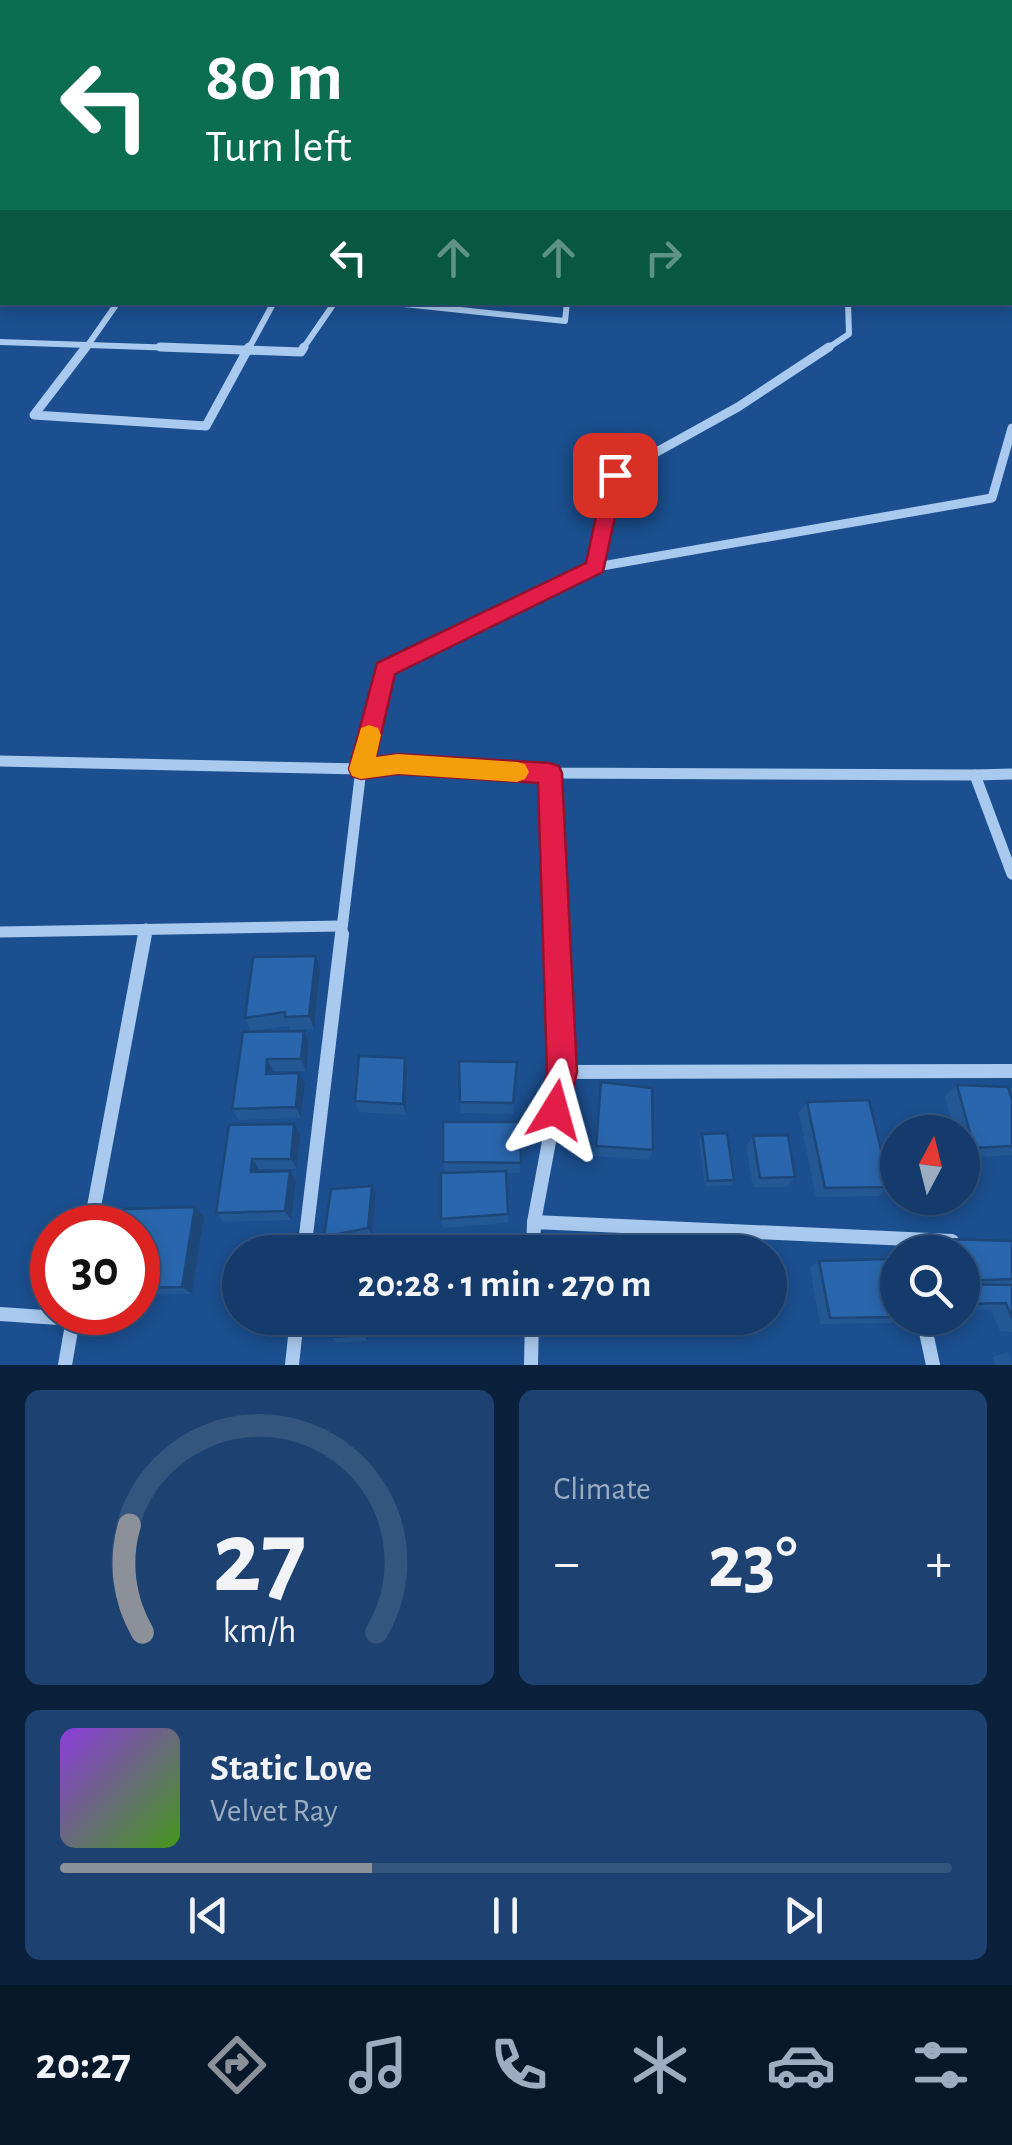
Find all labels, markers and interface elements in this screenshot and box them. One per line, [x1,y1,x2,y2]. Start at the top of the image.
icon: left [40,40,170,170]
text: 80 m [205,43,343,113]
text: Turn left [205,125,352,170]
icon: left [321,230,376,285]
icon: ahead [426,230,481,285]
icon: ahead [531,230,586,285]
icon: right [636,230,691,285]
pin [573,433,658,518]
icon: arrive [588,448,643,503]
position arrow [503,1058,607,1162]
north arrow [880,1115,980,1215]
map controls [880,1115,980,1335]
speed limit sign: 30 [30,1205,160,1335]
button: search [880,1235,980,1335]
text: 20:28 · 1 min · 270 m [357,1266,652,1304]
text: Climate [554,1473,651,1505]
text: 27 [212,1507,306,1611]
text: 23° [708,1526,798,1601]
text: − [554,1536,580,1591]
text: + [926,1536,952,1591]
text: km/h [222,1613,296,1649]
text: Static Love [210,1750,372,1788]
text: Velvet Ray [210,1795,338,1827]
icon: previous [181,1888,236,1943]
icon: pause [478,1888,533,1943]
icon: next [776,1888,831,1943]
icon: directions [202,2030,272,2100]
icon: music [343,2030,413,2100]
icon: phone [484,2030,554,2100]
icon: climate [625,2030,695,2100]
icon: car [766,2030,836,2100]
icon: filters [906,2030,976,2100]
text: 20:27 [35,2042,131,2087]

